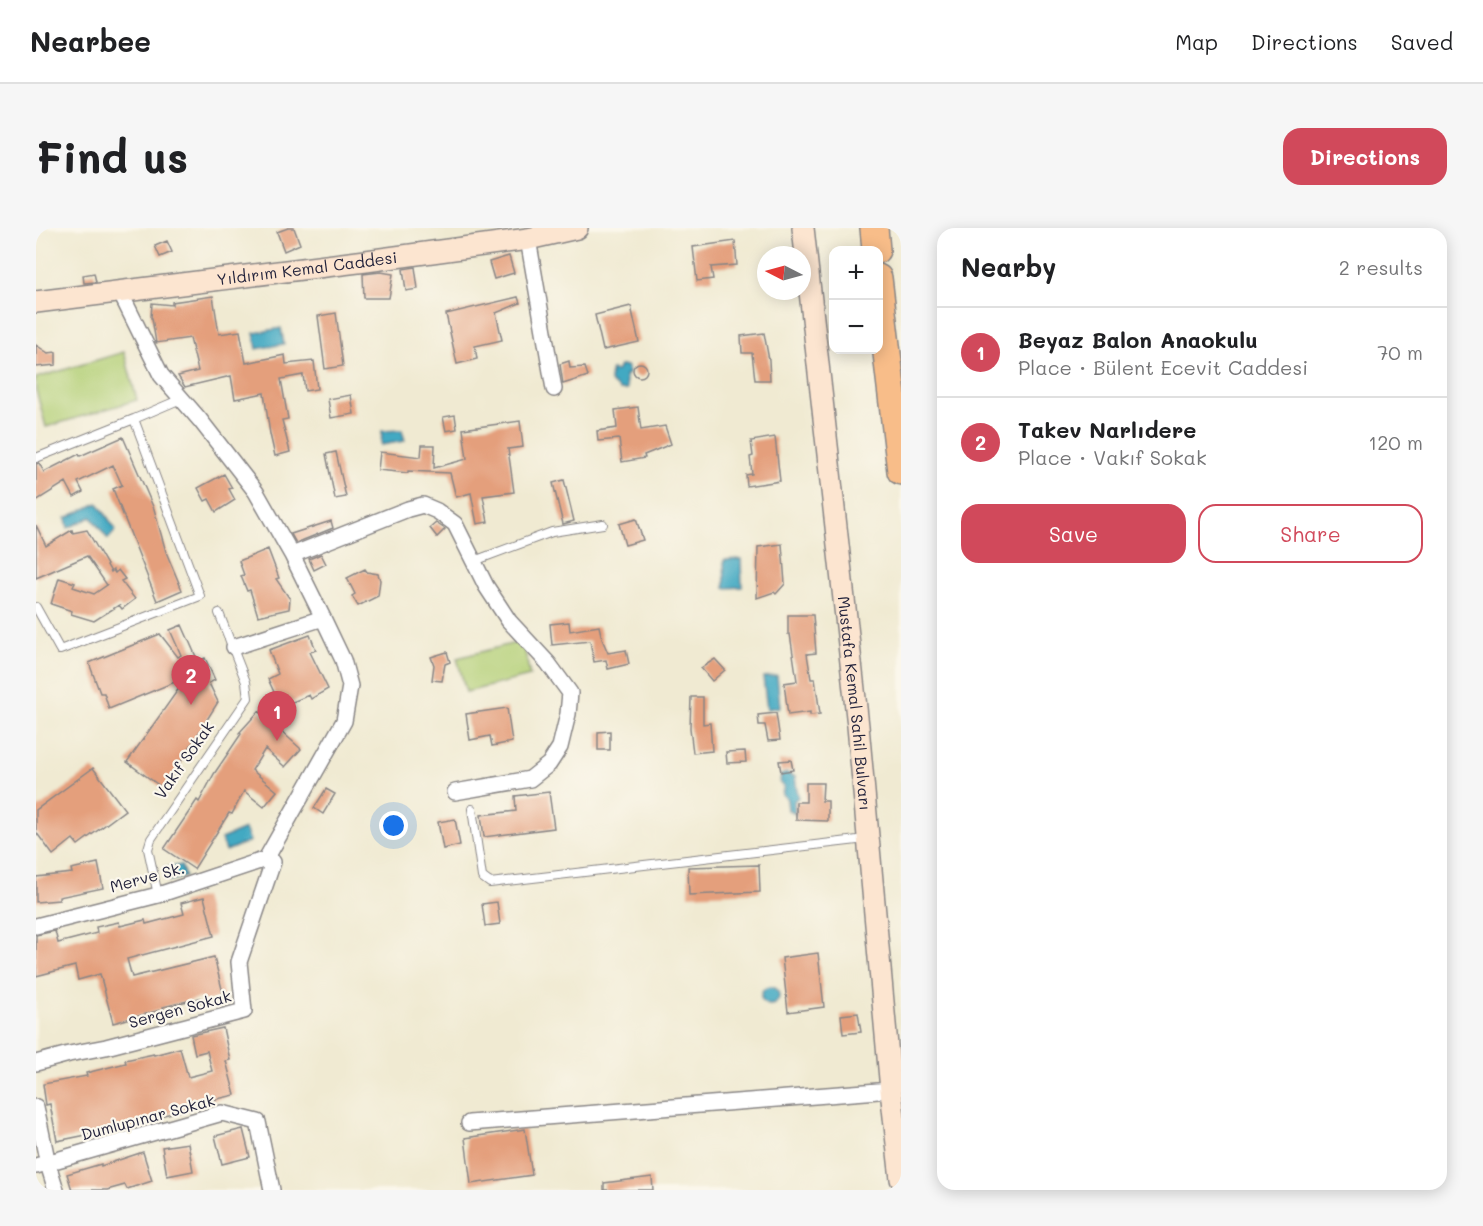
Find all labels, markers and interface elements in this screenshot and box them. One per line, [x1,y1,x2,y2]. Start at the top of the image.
text: Nearbee [30,23,151,59]
text: Map [1175,28,1218,55]
text: Directions [1251,28,1358,55]
text: Saved [1391,28,1453,55]
button: Directions [1283,128,1447,185]
text: Find us [36,129,188,184]
street label: Yıldırım Kemal Caddesi [215,246,398,289]
north arrow [757,246,811,300]
map controls [829,246,883,354]
button: + [829,246,883,300]
text: Nearby [961,250,1056,284]
text: 2 results [1339,254,1423,280]
button: − [829,300,883,354]
text: Beyaz Balon Anaokulu [1018,325,1258,354]
text: 1 [976,339,985,365]
text: 70 m [1377,339,1423,365]
text: Place · Bülent Ecevit Caddesi [1018,354,1308,380]
text: Takev Narlıdere [1018,415,1196,444]
text: 2 [975,429,986,455]
text: 120 m [1368,429,1423,455]
text: Place · Vakıf Sokak [1018,444,1207,470]
button: Save [961,504,1186,563]
button: Share [1198,504,1423,563]
street label: Mustafa Kemal Sahil Bulvarı [834,595,877,811]
pin: 2 [172,656,210,705]
pin: 1 [258,692,296,741]
street label: Vakıf Sokak [149,717,218,803]
your location [379,811,408,840]
street label: Merve Sk. [107,856,186,897]
street label: Sergen Sokak [126,985,234,1032]
street label: Dumlupınar Sokak [79,1089,217,1144]

